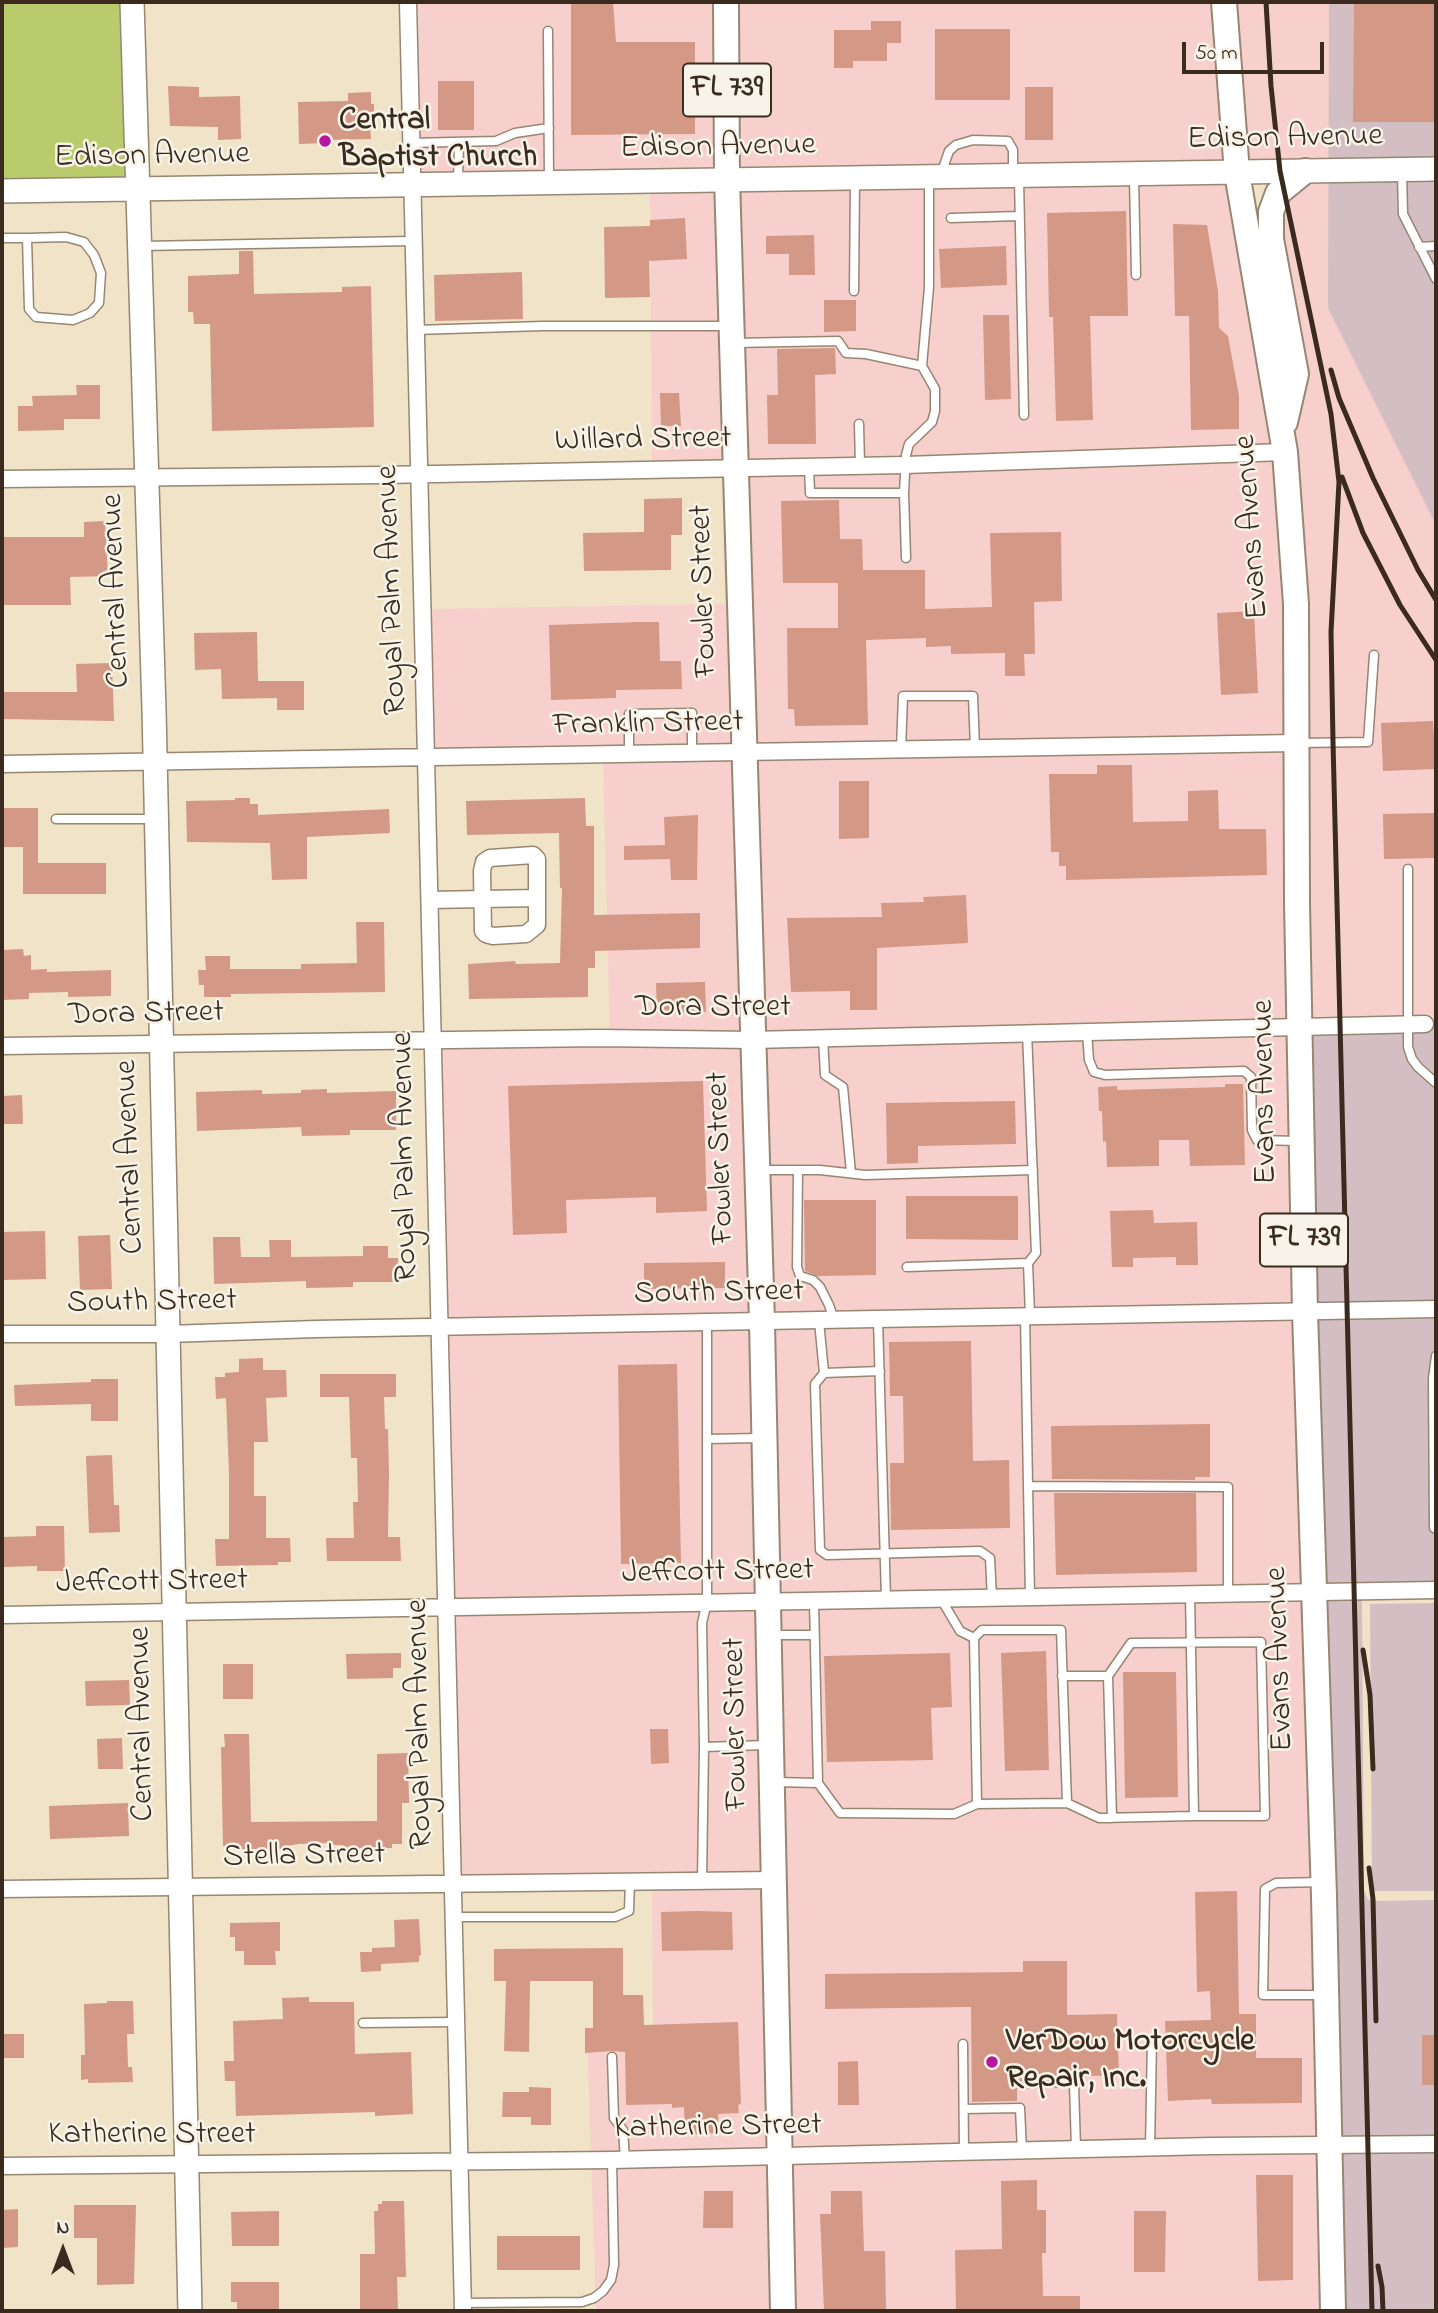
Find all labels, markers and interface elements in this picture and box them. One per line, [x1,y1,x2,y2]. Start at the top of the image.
scale bar [1186,28,1328,72]
text: 50 m [1195,39,1238,69]
road number: FL 739 [683,64,771,116]
place label: Central Baptist Church [339,104,537,179]
street label: Edison Avenue [1187,119,1383,161]
street label: Edison Avenue [620,128,816,170]
marker: Central Baptist Church [317,133,333,149]
street label: Edison Avenue [54,137,250,179]
street label: Willard Street [554,421,732,463]
street label: Evans Avenue [1228,434,1280,620]
street label: Royal Palm Avenue [370,464,418,716]
street label: Central Avenue [95,493,141,689]
street label: Fowler Street [684,504,728,678]
street label: Franklin Street [552,705,744,747]
street label: Dora Street [635,991,791,1029]
street label: Dora Street [68,995,224,1037]
street label: Evans Avenue [1246,999,1288,1185]
street label: Royal Palm Avenue [386,1031,428,1283]
street label: Central Avenue [109,1059,155,1255]
street label: Fowler Street [701,1071,745,1245]
road number: FL 739 [1260,1214,1348,1266]
street label: South Street [634,1274,804,1316]
street label: South Street [67,1283,237,1325]
street label: Jeffcott Street [622,1553,814,1595]
street label: Jeffcott Street [56,1563,248,1605]
street label: Evans Avenue [1260,1566,1304,1752]
street label: Royal Palm Avenue [401,1598,443,1850]
street label: Central Avenue [123,1626,165,1822]
street label: Fowler Street [717,1637,759,1811]
street label: Stella Street [223,1837,385,1879]
place label: VerDow Motorcycle Repair, Inc. [1006,2025,1255,2100]
marker: VerDow Motorcycle Repair, Inc. [984,2054,1000,2070]
street label: Katherine Street [614,2108,822,2150]
street label: Katherine Street [48,2118,256,2156]
north arrow [28,2215,98,2285]
text: N [57,2215,69,2242]

